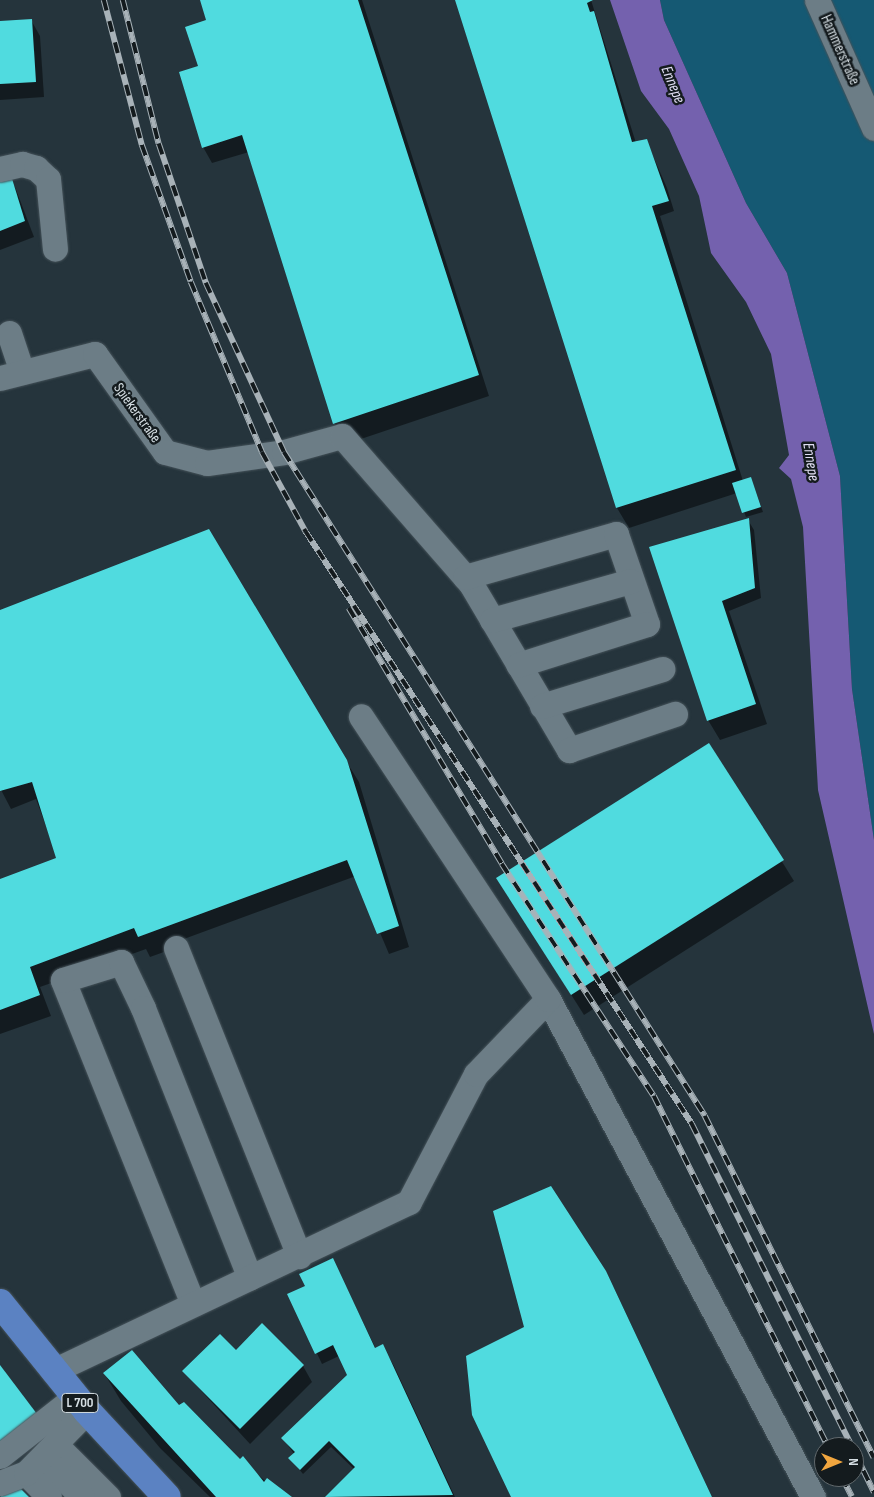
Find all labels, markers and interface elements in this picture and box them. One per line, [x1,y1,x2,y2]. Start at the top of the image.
street label: Hammerstraße [817,12,863,88]
water label: Ennepe [656,63,688,107]
street label: Spiekerstraße [109,380,165,446]
water label: Ennepe [797,441,823,483]
road number: L 700 [61,1392,99,1415]
north arrow [814,1437,864,1487]
text: N [845,1458,862,1466]

